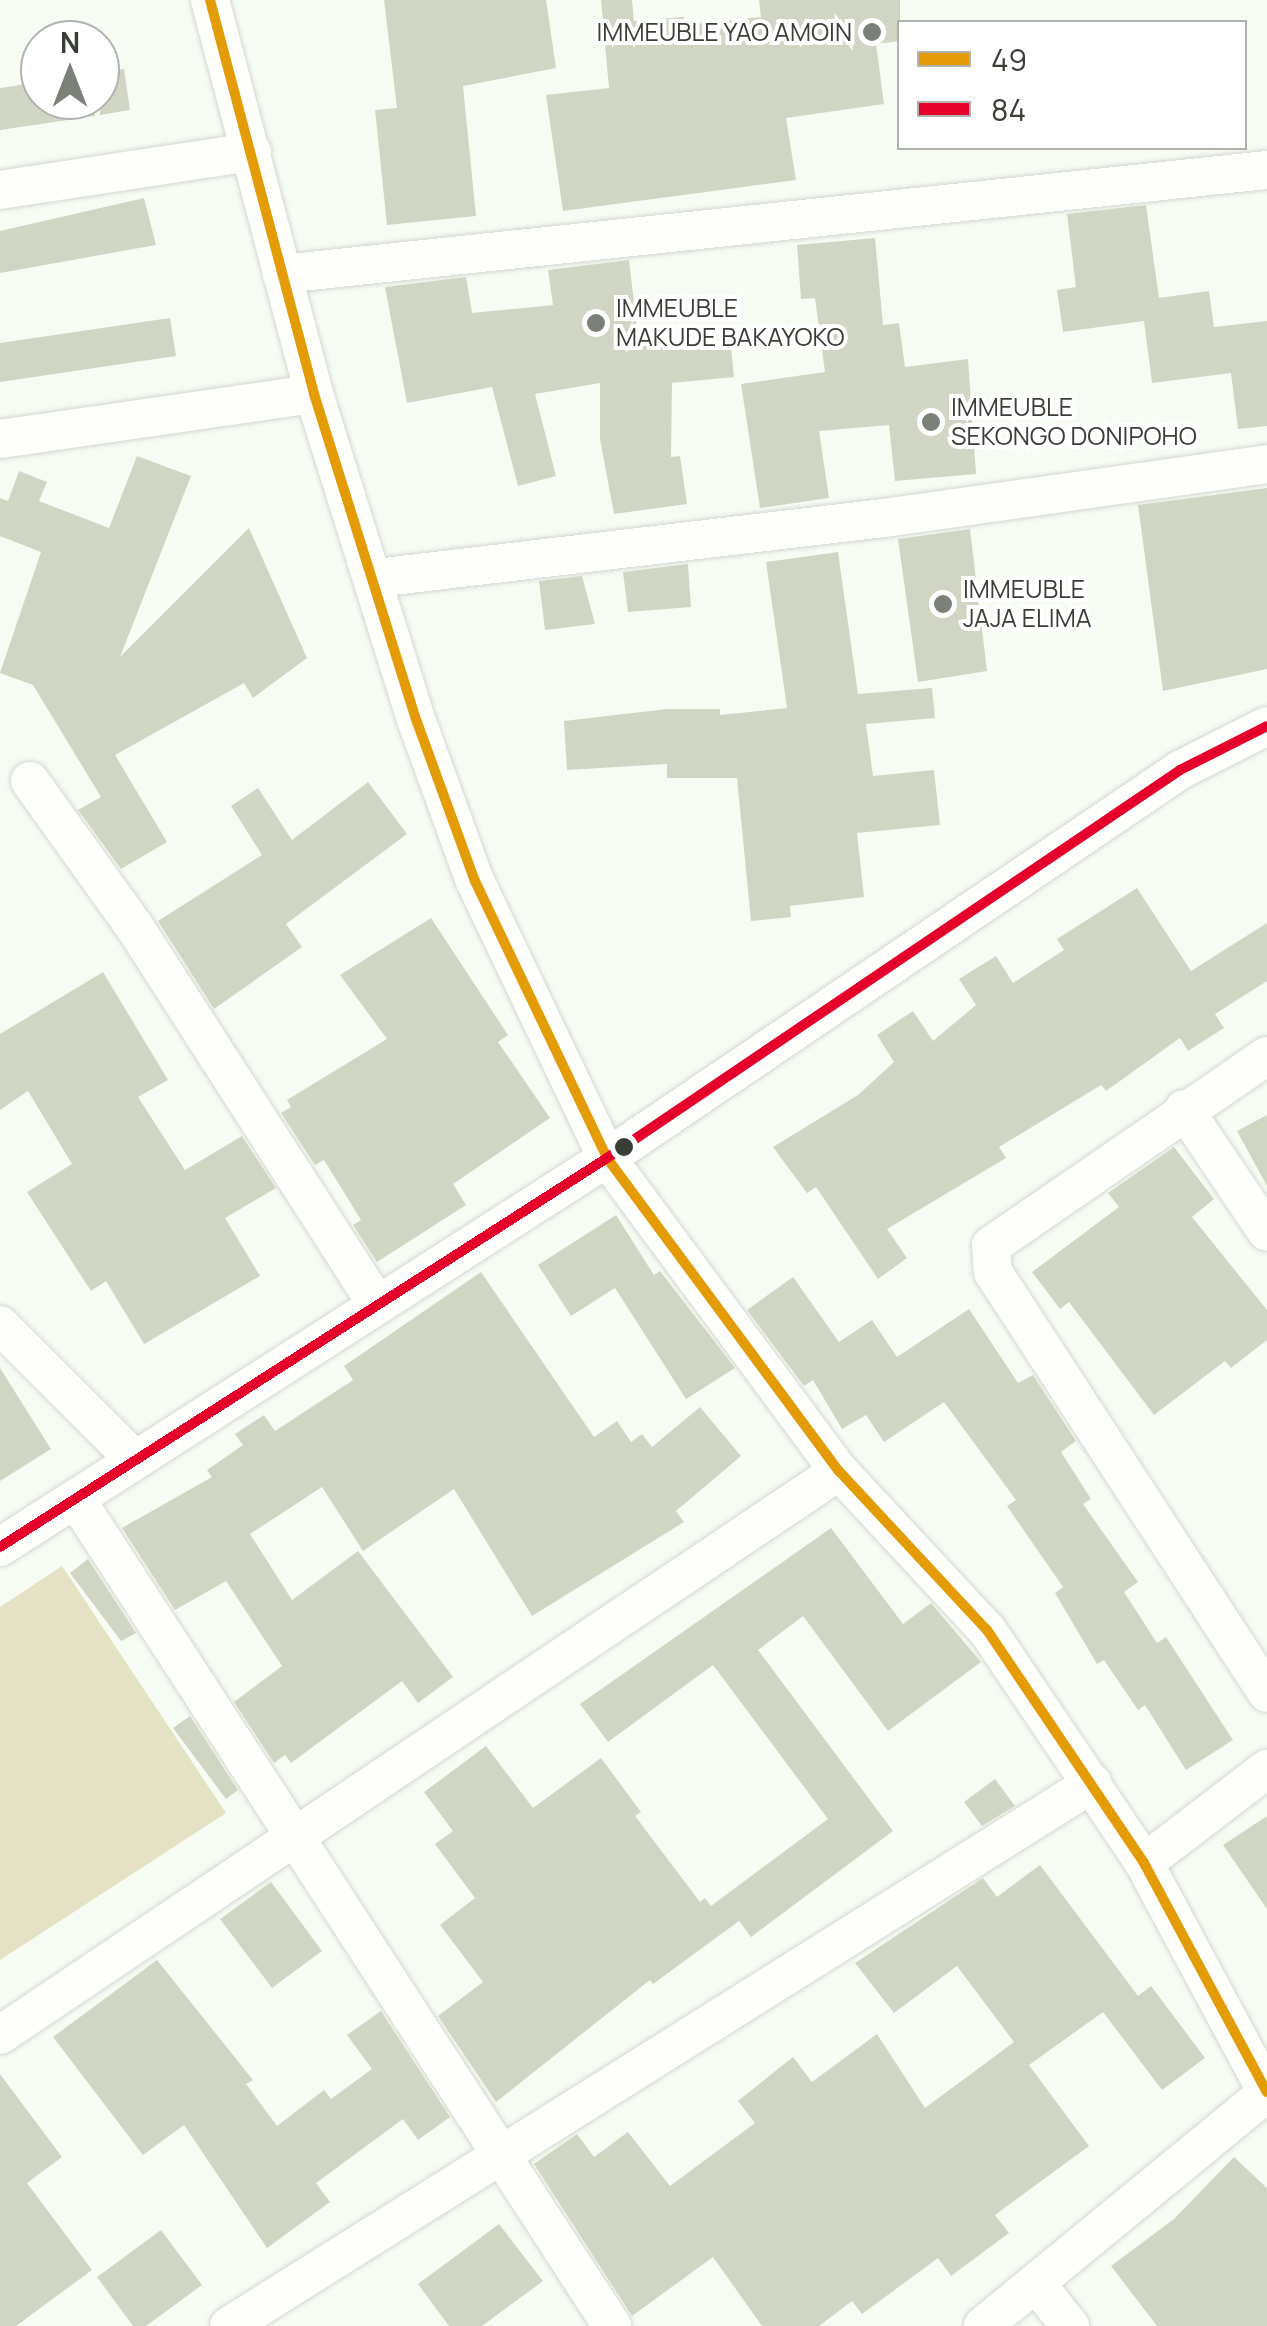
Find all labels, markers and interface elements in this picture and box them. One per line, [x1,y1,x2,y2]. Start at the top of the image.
place label: IMMEUBLE YAO AMOIN [597,17,852,47]
north arrow [20,20,120,120]
legend [897,20,1247,150]
marker: IMMEUBLE YAO AMOIN [861,21,883,43]
text: N [60,23,80,61]
text: 49 [991,39,1027,80]
text: 84 [991,89,1026,130]
place label: IMMEUBLE MAKUDE BAKAYOKO [616,294,845,353]
marker: IMMEUBLE MAKUDE BAKAYOKO [585,312,607,334]
place label: IMMEUBLE SEKONGO DONIPOHO [951,393,1197,452]
marker: IMMEUBLE SEKONGO DONIPOHO [920,411,942,433]
place label: IMMEUBLE JAJA ELIMA [963,575,1092,634]
marker: IMMEUBLE JAJA ELIMA [932,593,954,615]
unlabelled marker [614,1137,634,1157]

